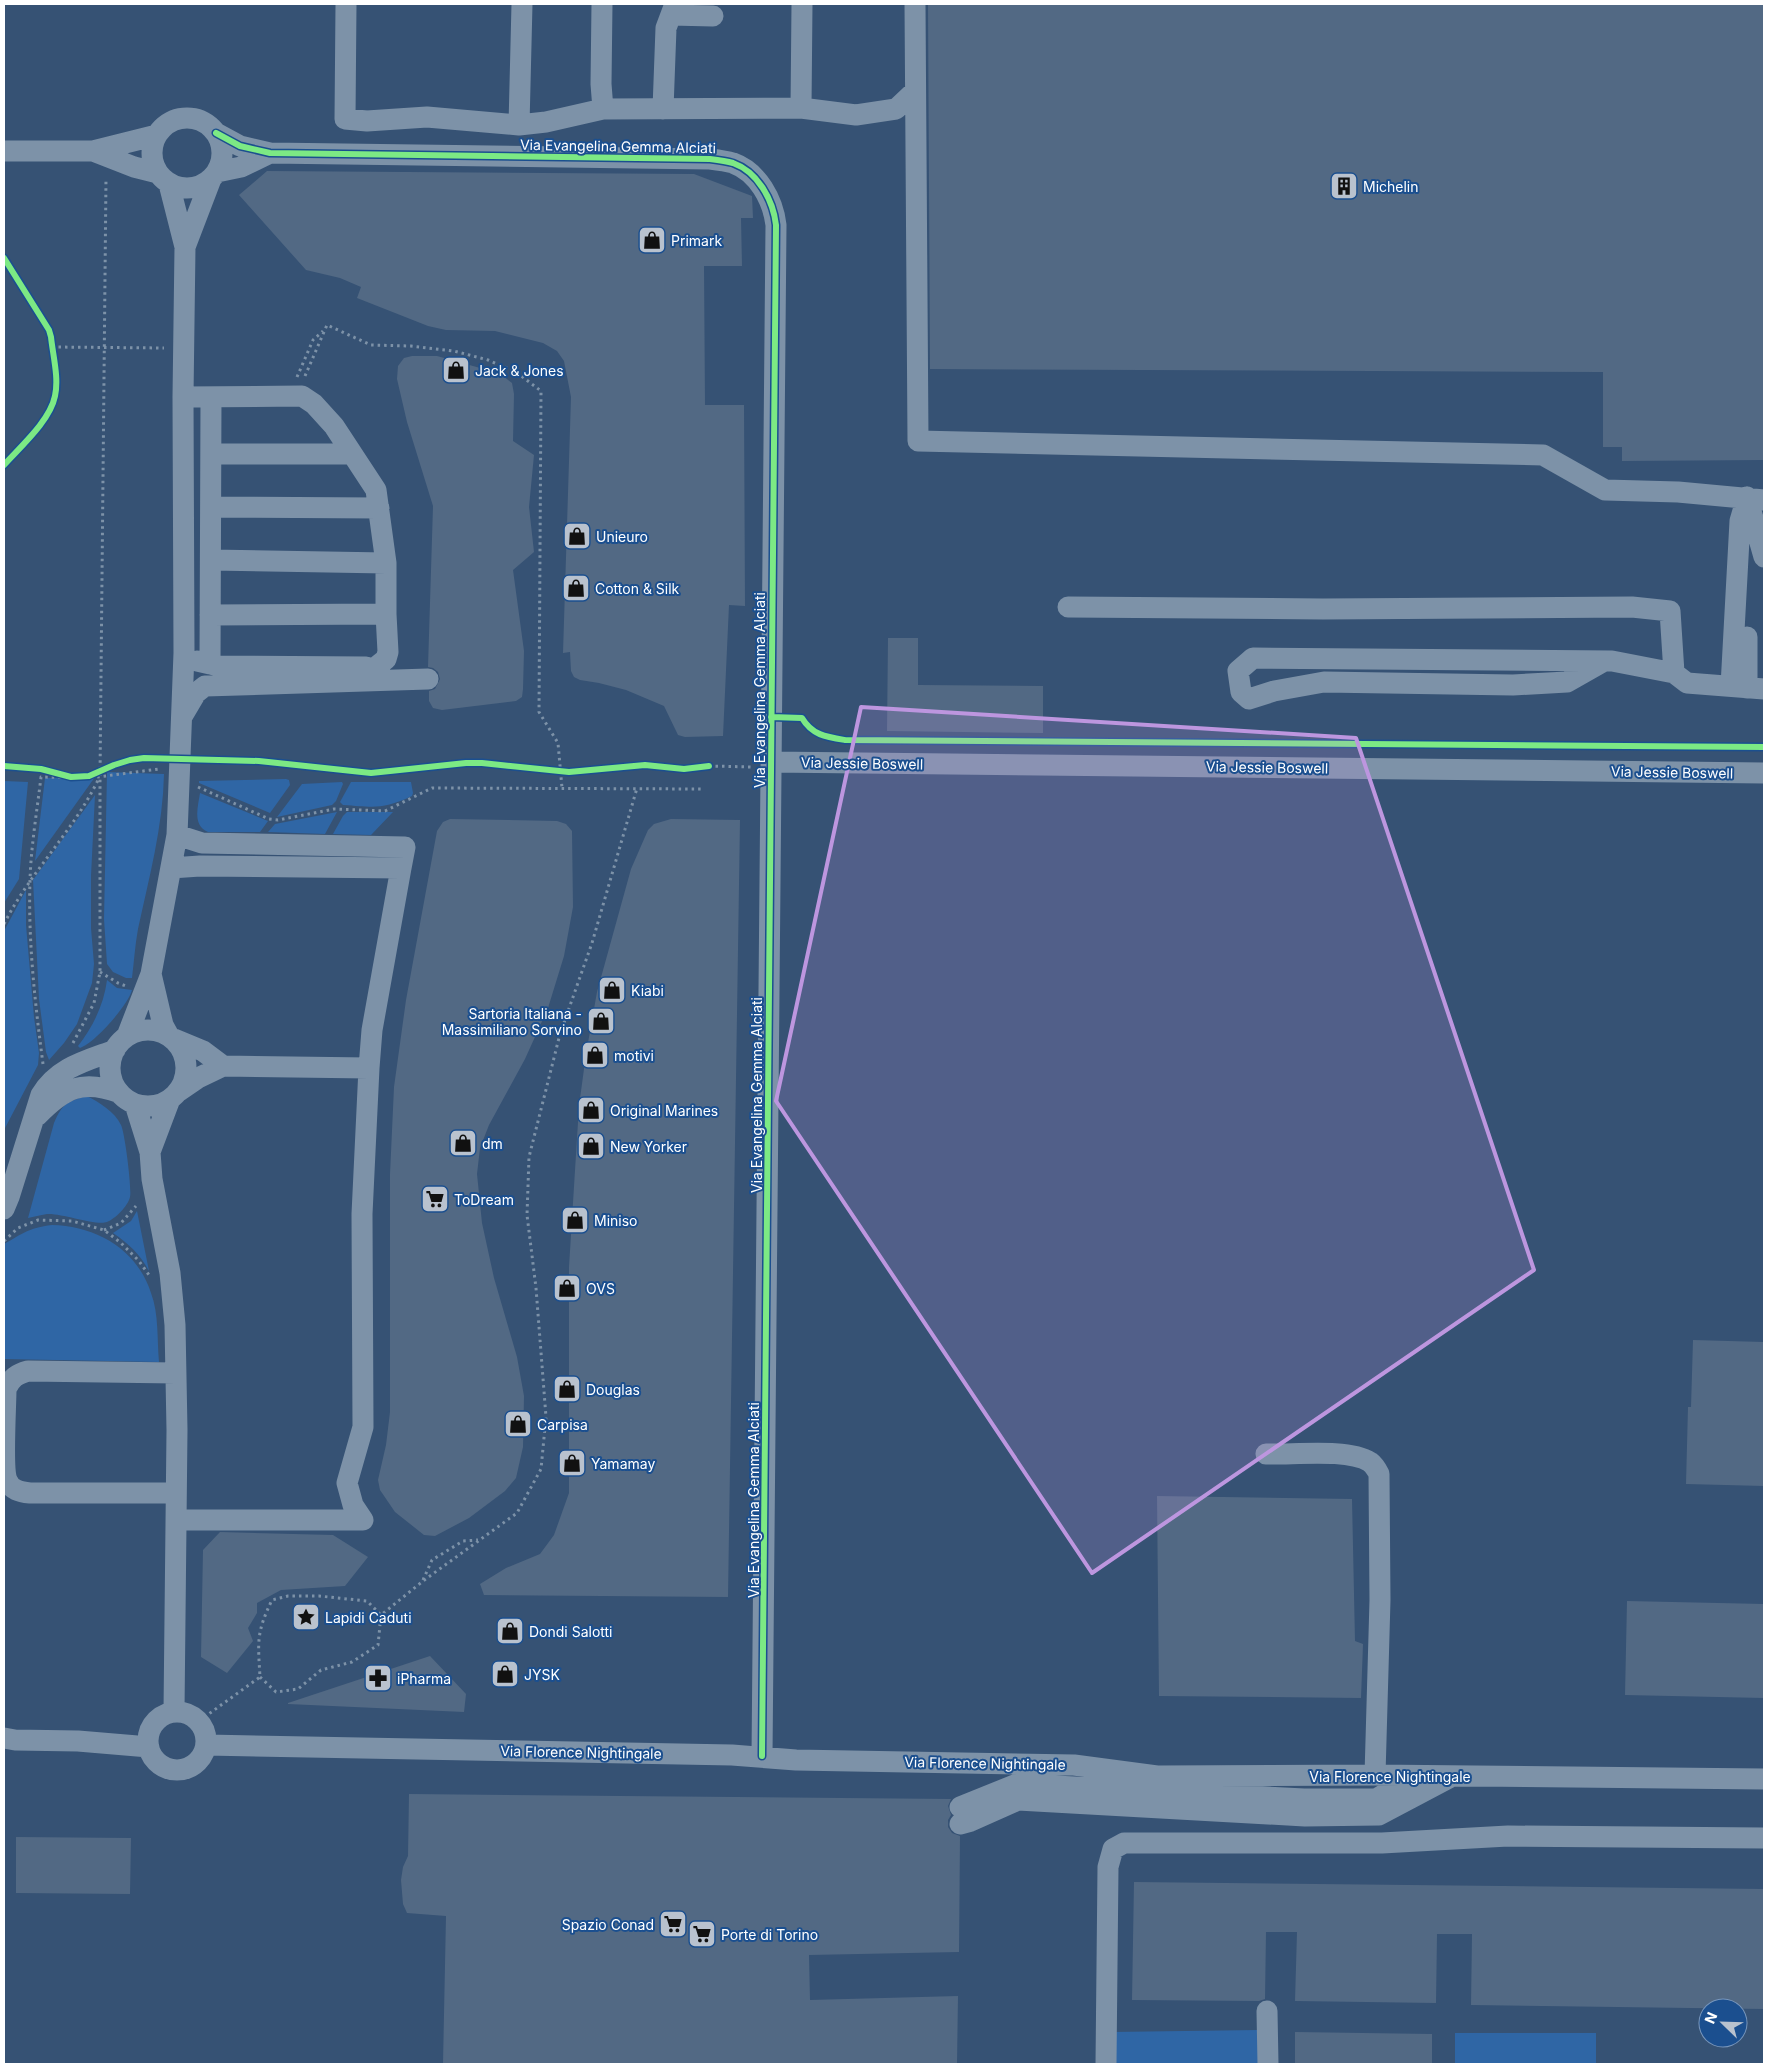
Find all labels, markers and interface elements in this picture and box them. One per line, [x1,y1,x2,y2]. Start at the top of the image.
street label: Via Evangelina Gemma Alciati [520,136,716,156]
building icon: Michelin [1329,171,1359,201]
place label: Michelin [1363,178,1419,195]
shop icon: Primark [637,225,667,255]
place label: Primark [671,232,722,249]
shop icon: Jack & Jones [441,355,471,385]
place label: Jack & Jones [475,362,564,379]
shop icon: Unieuro [562,521,592,551]
place label: Unieuro [596,528,648,545]
shop icon: Cotton & Silk [561,573,591,603]
place label: Cotton & Silk [595,580,680,597]
street label: Via Evangelina Gemma Alciati [751,592,768,788]
street label: Via Jessie Boswell [801,753,923,773]
street label: Via Jessie Boswell [1206,757,1328,777]
street label: Via Jessie Boswell [1611,762,1733,782]
shop icon: Kiabi [597,975,627,1005]
place label: Kiabi [631,982,664,999]
street label: Via Evangelina Gemma Alciati [748,997,765,1193]
place label: Sartoria Italiana - Massimiliano Sorvino [442,1005,582,1038]
shop icon: Sartoria Italiana - Massimiliano Sorvino [586,1006,616,1036]
shop icon: motivi [580,1040,610,1070]
place label: motivi [614,1047,654,1064]
shop icon: Original Marines [576,1095,606,1125]
place label: Original Marines [610,1102,718,1119]
shop icon: dm [448,1128,478,1158]
shop icon: New Yorker [576,1131,606,1161]
place label: dm [482,1135,503,1152]
place label: New Yorker [610,1138,687,1155]
supermarket icon: ToDream [420,1184,450,1214]
place label: ToDream [454,1191,514,1208]
shop icon: Miniso [560,1205,590,1235]
place label: Miniso [594,1212,637,1229]
shop icon: OVS [552,1273,582,1303]
place label: OVS [586,1280,615,1297]
shop icon: Douglas [552,1374,582,1404]
place label: Douglas [586,1381,640,1398]
street label: Via Evangelina Gemma Alciati [745,1402,762,1598]
shop icon: Carpisa [503,1409,533,1439]
place label: Carpisa [537,1416,588,1433]
shop icon: Yamamay [557,1448,587,1478]
place label: Yamamay [591,1455,655,1472]
place icon: Lapidi Caduti [291,1602,321,1632]
place label: Lapidi Caduti [325,1609,412,1626]
shop icon: Dondi Salotti [495,1616,525,1646]
place label: Dondi Salotti [529,1623,613,1640]
shop icon: JYSK [490,1659,520,1689]
pharmacy icon: iPharma [363,1663,393,1693]
place label: JYSK [524,1666,560,1683]
place label: iPharma [397,1670,451,1687]
street label: Via Florence Nightingale [500,1742,662,1762]
street label: Via Florence Nightingale [904,1753,1066,1773]
street label: Via Florence Nightingale [1309,1768,1471,1785]
supermarket icon: Spazio Conad [658,1909,688,1939]
place label: Spazio Conad [562,1916,654,1933]
supermarket icon: Porte di Torino [687,1919,717,1949]
place label: Porte di Torino [721,1926,818,1943]
north arrow [1698,1998,1748,2048]
text: N [1701,2009,1720,2026]

